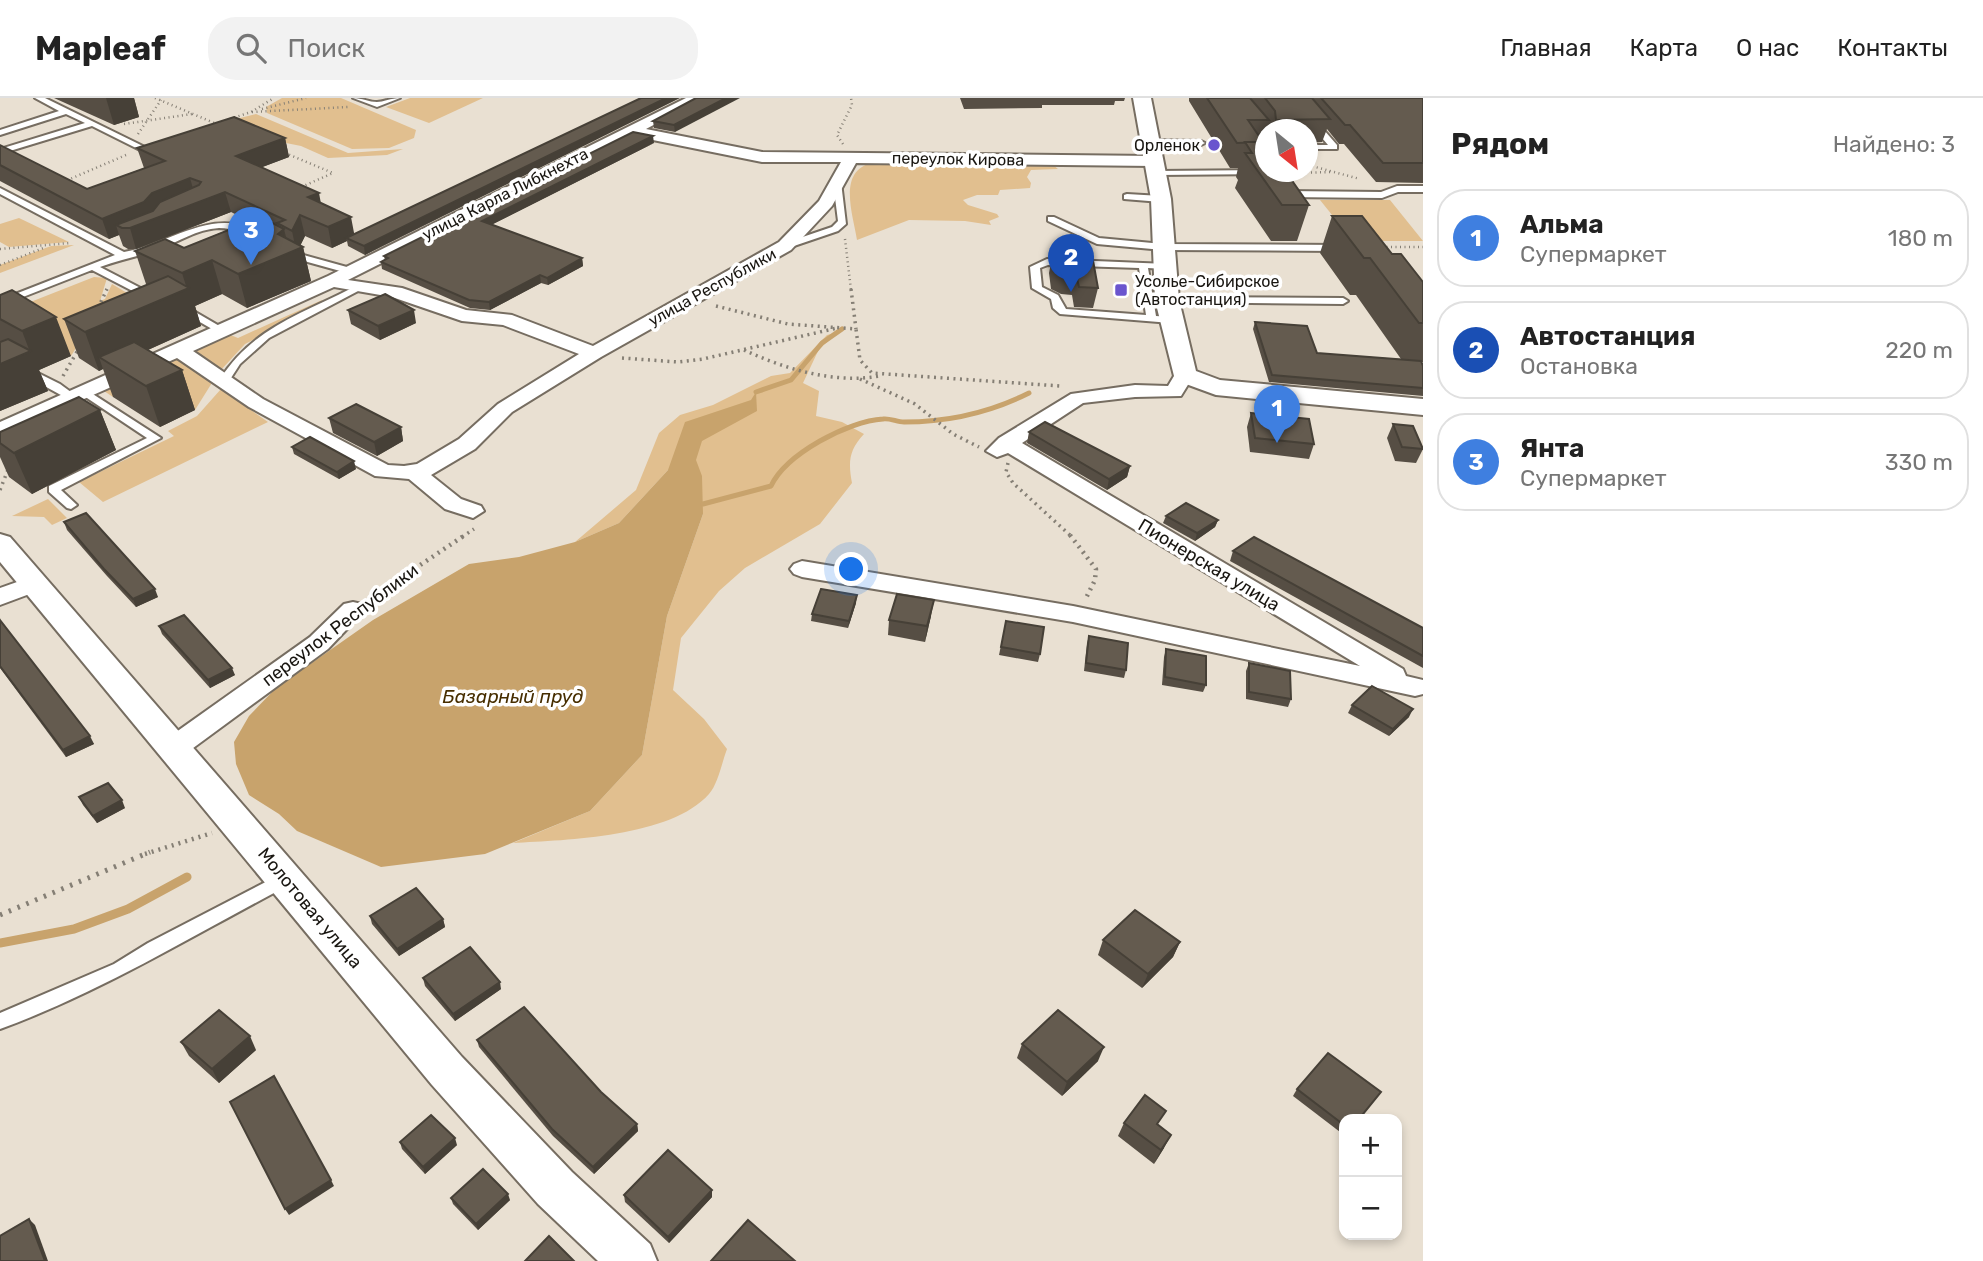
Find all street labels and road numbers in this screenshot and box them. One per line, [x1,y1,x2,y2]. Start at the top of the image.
street label: улица Карла Либкнехта [419,144,591,244]
street label: переулок Кирова [892,148,1024,170]
street label: улица Республики [645,244,779,330]
street label: Пионерская улица [1134,514,1284,616]
street label: переулок Республики [258,559,422,691]
street label: Молотовая улица [253,843,367,973]

